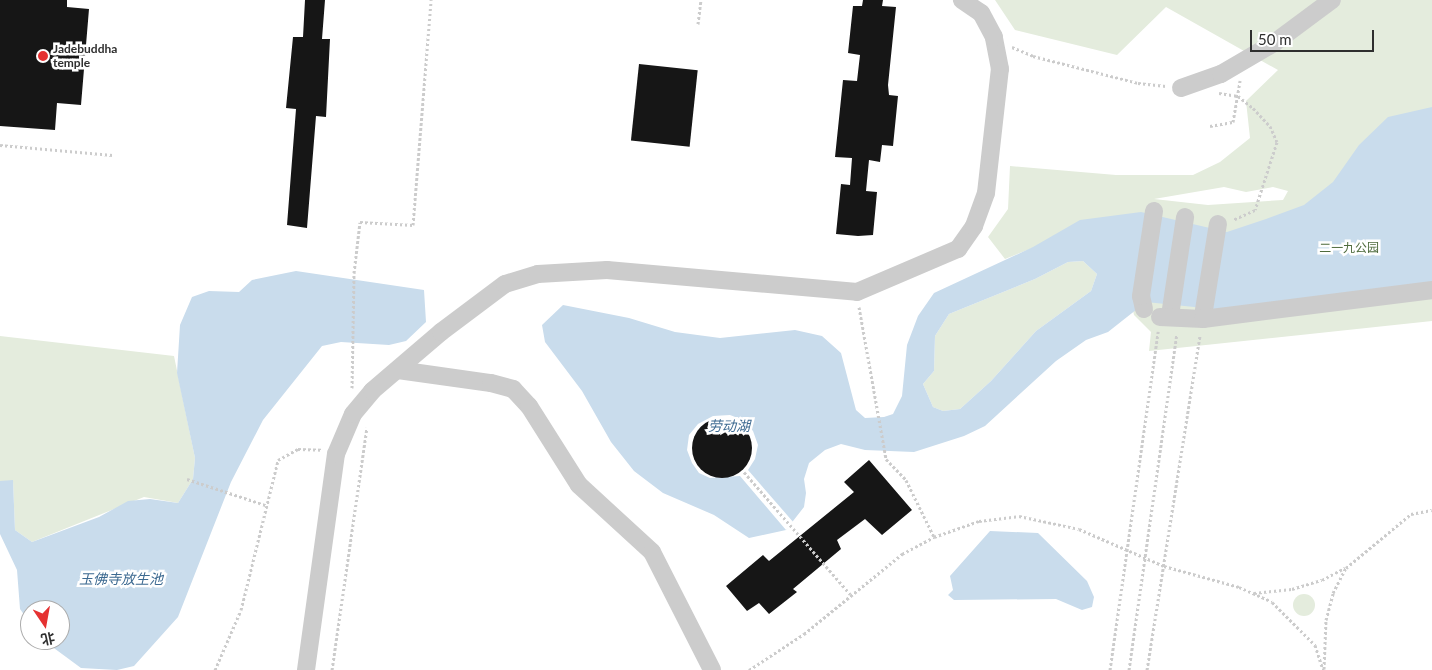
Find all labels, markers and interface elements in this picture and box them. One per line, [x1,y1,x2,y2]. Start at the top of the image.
scale bar [1252,20,1376,52]
text: 50 m [1258,30,1292,48]
place label: Jadebuddha temple [53,42,117,70]
marker: Jadebuddha temple [37,50,49,62]
park label: 二一九公园 [1319,241,1379,255]
water label: 劳动湖 [708,418,750,434]
water label: 玉佛寺放生池 [79,571,163,587]
north arrow [20,600,70,650]
text: 北 [39,629,57,649]

